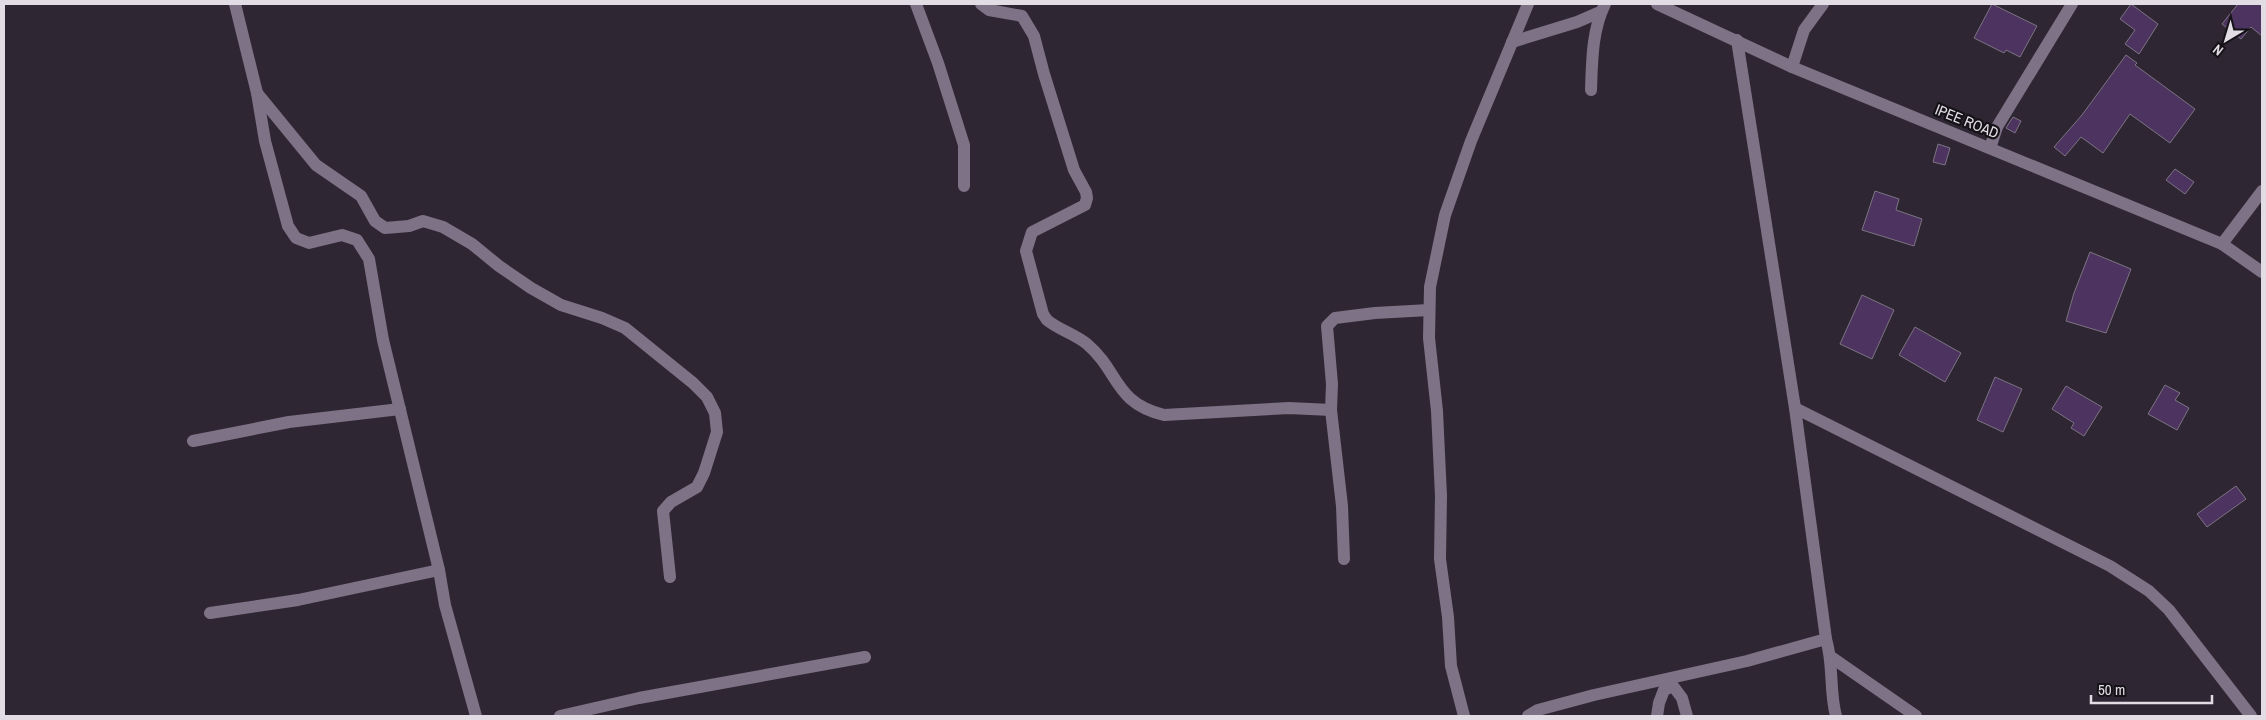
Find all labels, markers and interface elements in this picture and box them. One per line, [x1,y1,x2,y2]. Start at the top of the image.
north arrow [2201,15,2251,65]
text: N [2209,41,2227,60]
street label: IPEE ROAD [1932,99,2002,143]
scale bar [2091,672,2212,704]
text: 50 m [2098,679,2125,700]

